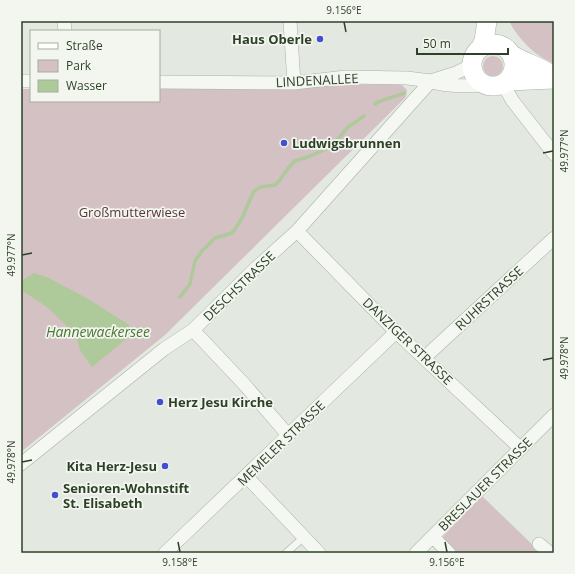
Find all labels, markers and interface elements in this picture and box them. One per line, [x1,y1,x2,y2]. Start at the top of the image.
text: 9.156°E [326,3,362,17]
legend [30,30,160,102]
place label: Haus Oberle [232,30,312,48]
scale bar [417,30,508,56]
marker: Haus Oberle [315,34,325,44]
text: 50 m [423,35,451,52]
text: Straße [66,37,103,54]
text: Park [66,57,92,74]
street label: LINDENALLEE [275,69,359,91]
text: Wasser [66,77,107,94]
text: 49.977°N [557,129,571,173]
place label: Ludwigsbrunnen [292,134,401,152]
marker: Ludwigsbrunnen [279,138,289,148]
park label: Großmutterwiese [79,203,185,221]
text: 49.977°N [4,233,18,277]
street label: DESCHSTRASSE [199,247,279,325]
street label: RUHRSTRASSE [451,262,527,334]
street label: DANZIGER STRASSE [359,293,457,389]
water label: Hannewackersee [46,322,150,341]
text: 49.978°N [557,336,571,380]
place label: Herz Jesu Kirche [168,393,273,411]
street label: MEMELER STRASSE [233,396,329,490]
marker: Herz Jesu Kirche [155,397,165,407]
street label: BRESLAUER STRASSE [434,433,536,535]
text: 49.978°N [4,440,18,484]
place label: Kita Herz-Jesu [66,457,157,475]
marker: Kita Herz-Jesu [160,461,170,471]
place label: Senioren-Wohnstift St. Elisabeth [63,479,190,512]
marker: Senioren-Wohnstift St. Elisabeth [50,490,60,500]
text: 9.158°E [162,555,198,569]
text: 9.156°E [429,555,465,569]

